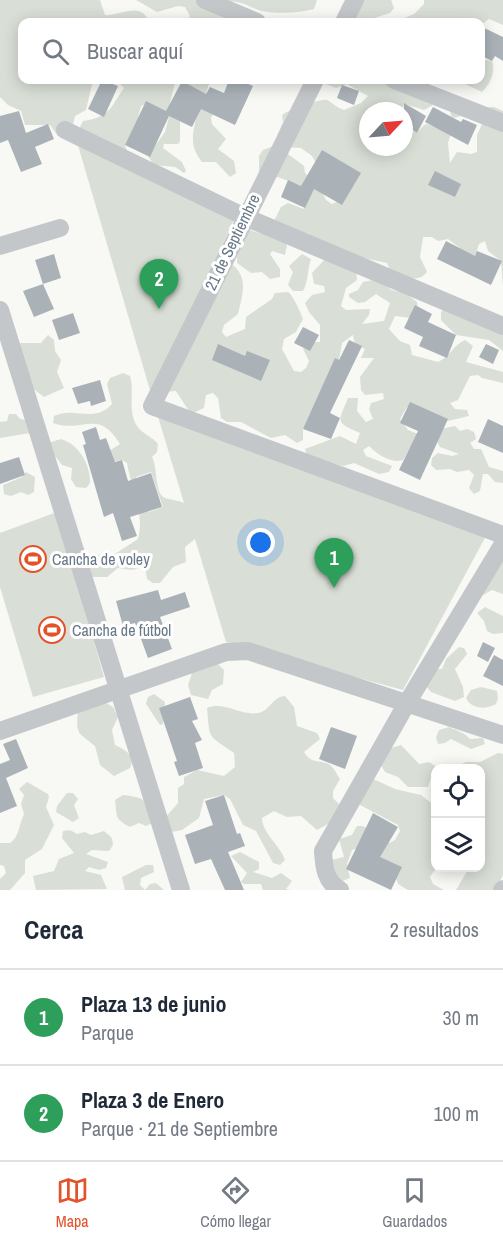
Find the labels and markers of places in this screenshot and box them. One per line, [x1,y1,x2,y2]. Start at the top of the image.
pin: 2 [140,260,178,309]
pin: 1 [314,538,354,588]
sports icon: Cancha de voley [18,544,48,574]
place label: Cancha de voley [52,548,150,570]
sports icon: Cancha de fútbol [37,615,67,645]
place label: Cancha de fútbol [72,619,171,641]

